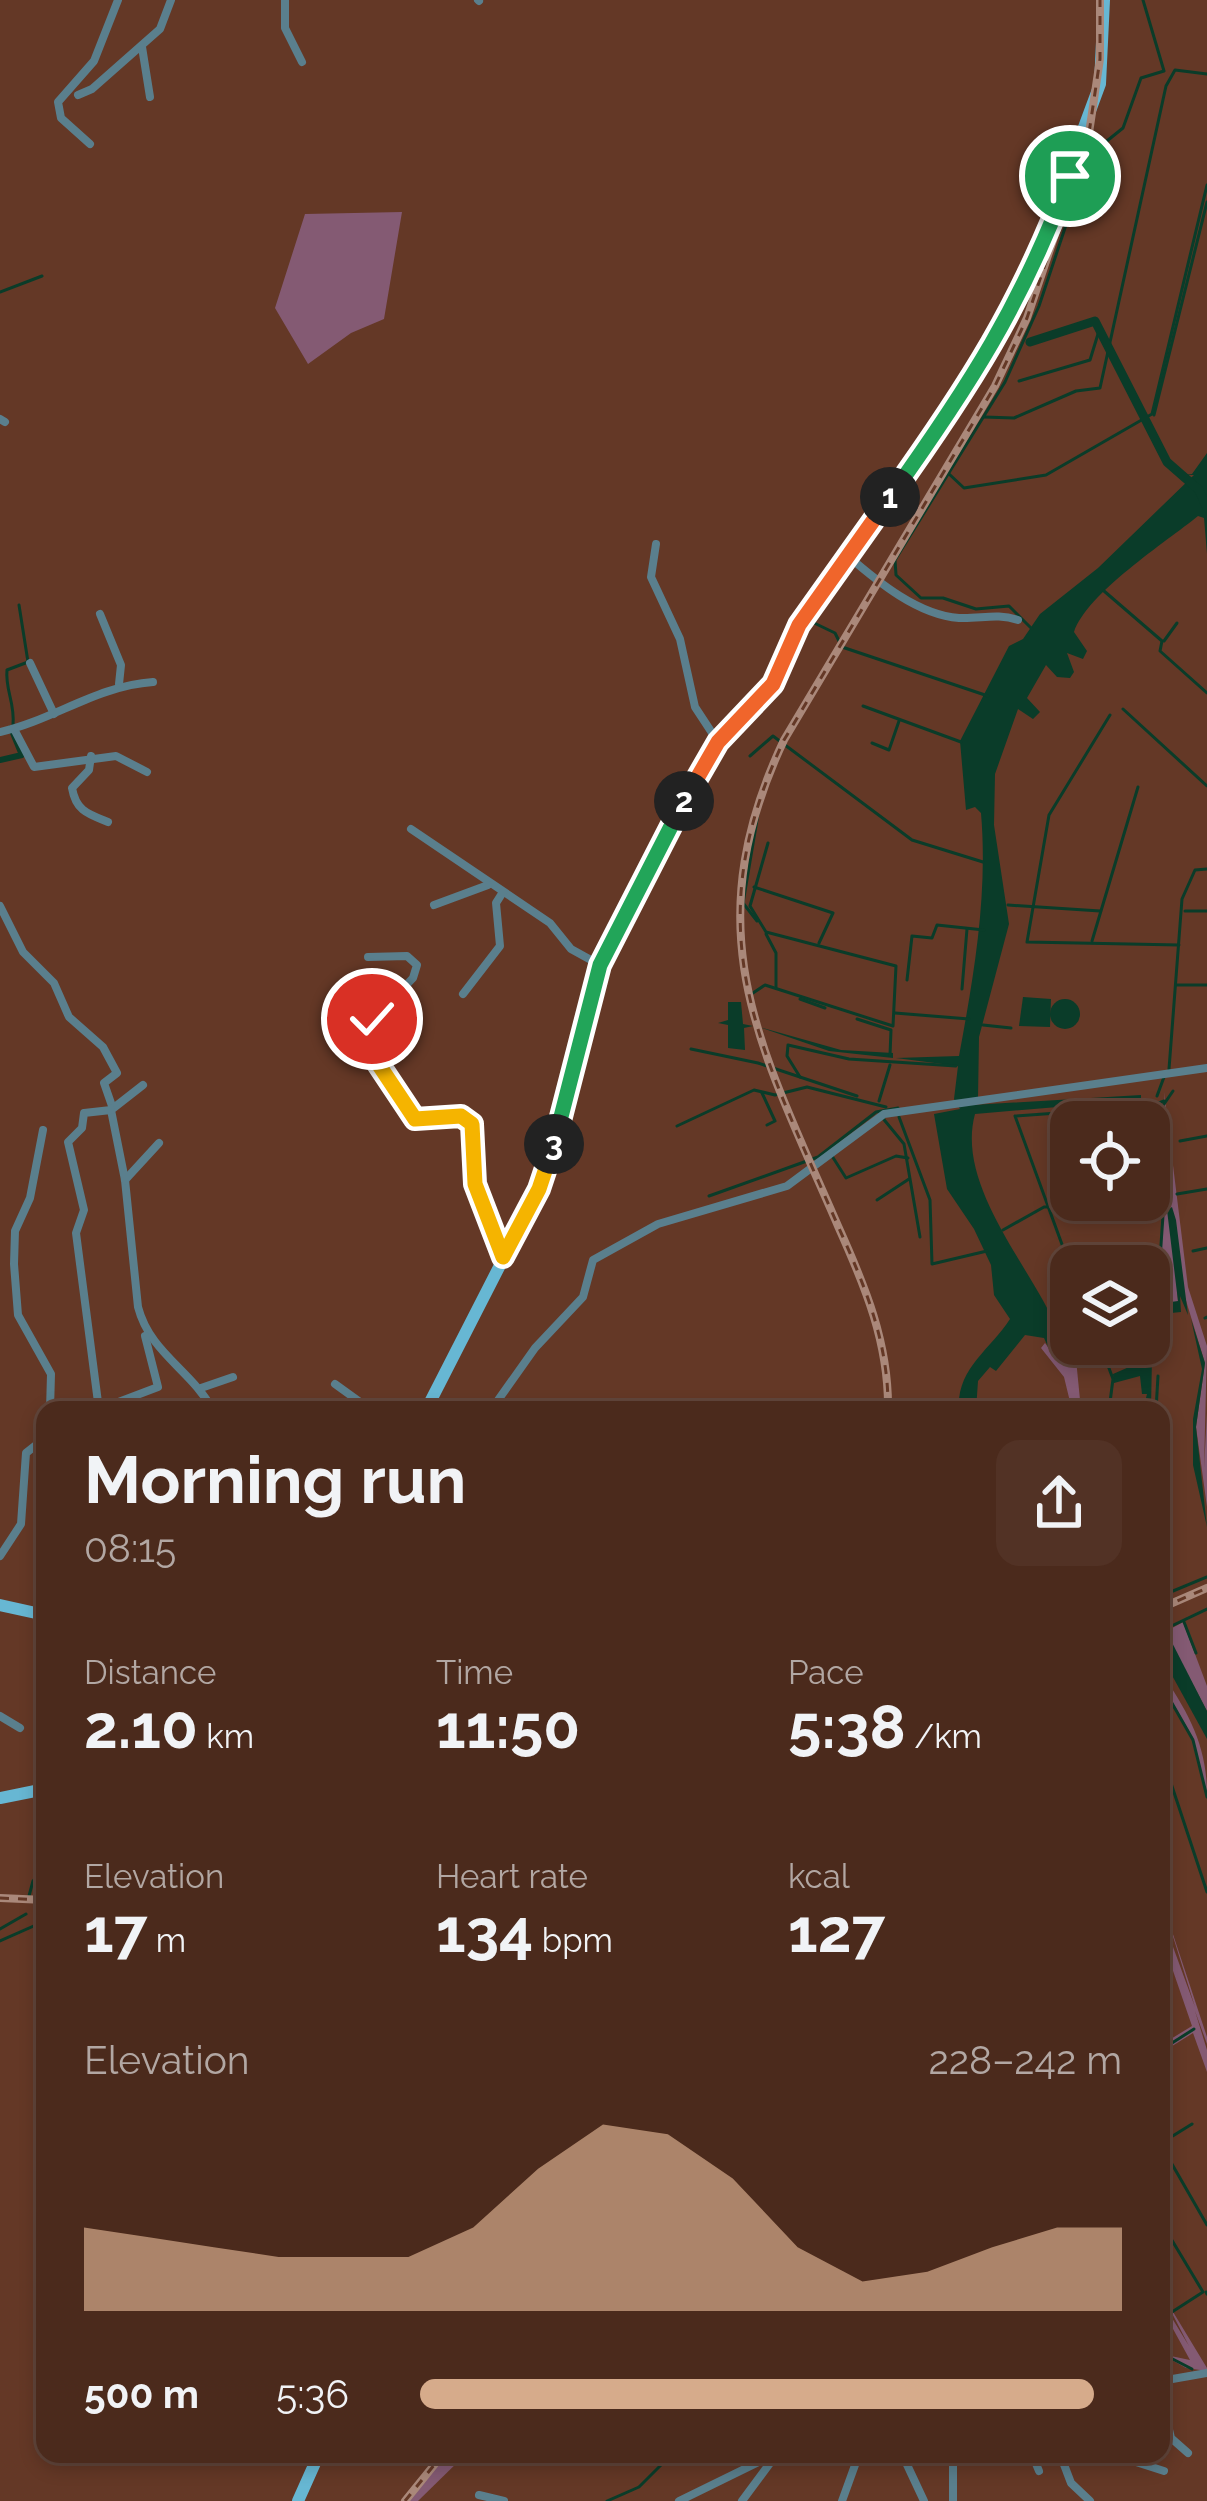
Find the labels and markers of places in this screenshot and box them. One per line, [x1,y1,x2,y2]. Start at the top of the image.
pin [1019,125,1121,227]
pin: 1 [860,467,920,527]
pin: 2 [654,771,714,831]
pin [321,968,423,1070]
pin: 3 [524,1114,584,1174]

